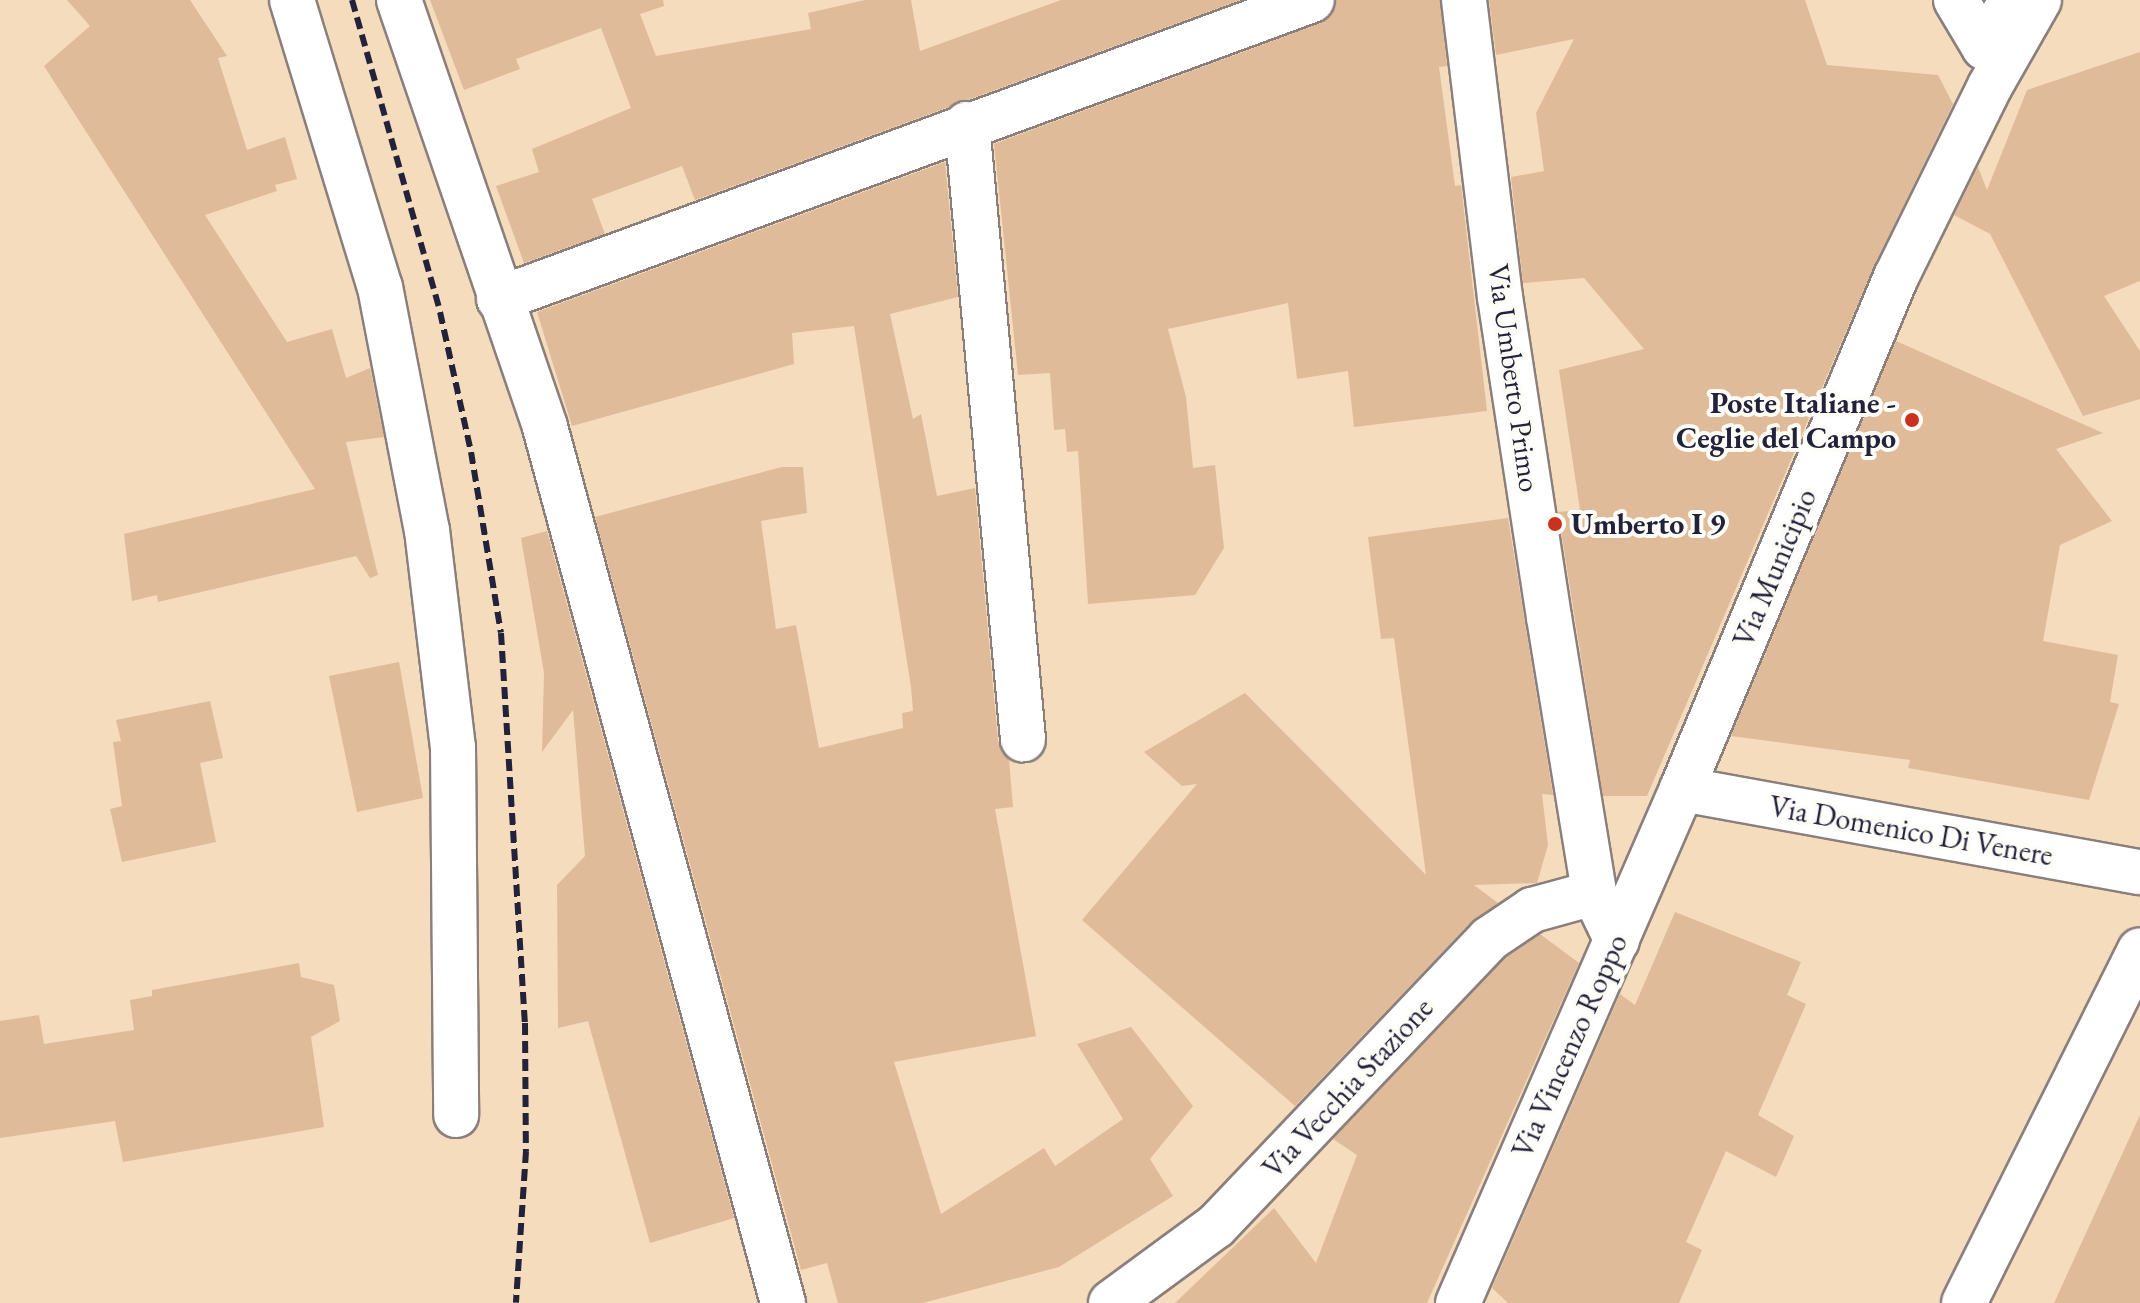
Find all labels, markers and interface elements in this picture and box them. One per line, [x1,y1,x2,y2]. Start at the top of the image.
street label: Via Umberto Primo [1480,262,1548,494]
place label: Poste Italiane - Ceglie del Campo [1676,385,1896,456]
marker: Poste Italiane - Ceglie del Campo [1903,411,1921,429]
street label: Via Municipio [1726,484,1824,652]
place label: Umberto I 9 [1571,506,1725,542]
marker: Umberto I 9 [1546,515,1564,533]
street label: Via Domenico Di Venere [1766,788,2056,874]
street label: Via Vincenzo Roppo [1505,929,1635,1163]
street label: Via Vecchia Stazione [1255,990,1441,1186]

